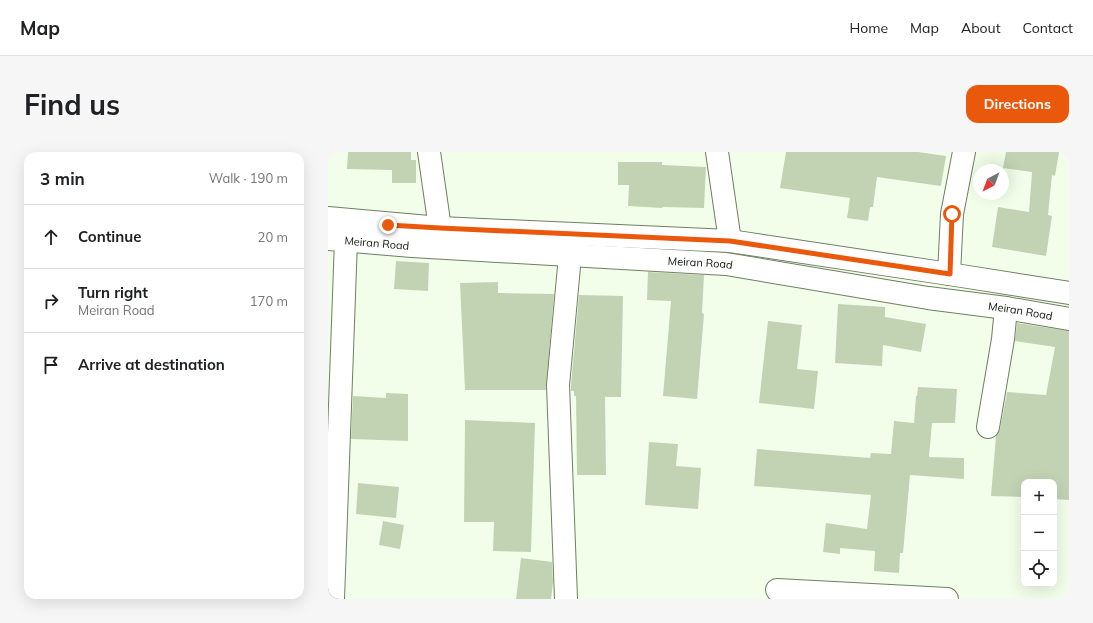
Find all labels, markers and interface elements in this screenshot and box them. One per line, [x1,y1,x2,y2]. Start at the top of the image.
text: Map [20,16,60,40]
text: Home [849,19,888,37]
text: Map [910,19,939,37]
text: About [961,19,1001,37]
text: Contact [1023,19,1073,37]
button: Directions [966,85,1069,123]
text: Find us [24,87,120,122]
north arrow [973,164,1009,200]
text: 3 min [40,168,85,189]
text: Walk · 190 m [209,170,288,186]
route start [943,205,961,223]
route end [379,216,397,234]
icon: ahead [40,226,62,248]
text: Continue [78,227,141,246]
text: 20 m [258,229,288,245]
street label: Meiran Road [344,233,410,253]
street label: Meiran Road [667,254,734,272]
text: Turn right [78,283,148,302]
icon: right [40,290,62,312]
text: 170 m [250,293,288,309]
street label: Meiran Road [987,299,1054,323]
text: Meiran Road [78,302,155,318]
icon: arrive [40,354,62,376]
text: Arrive at destination [78,355,225,374]
map controls [1021,479,1057,587]
button: + [1021,479,1057,515]
button: − [1021,515,1057,551]
button: locate [1021,551,1057,587]

